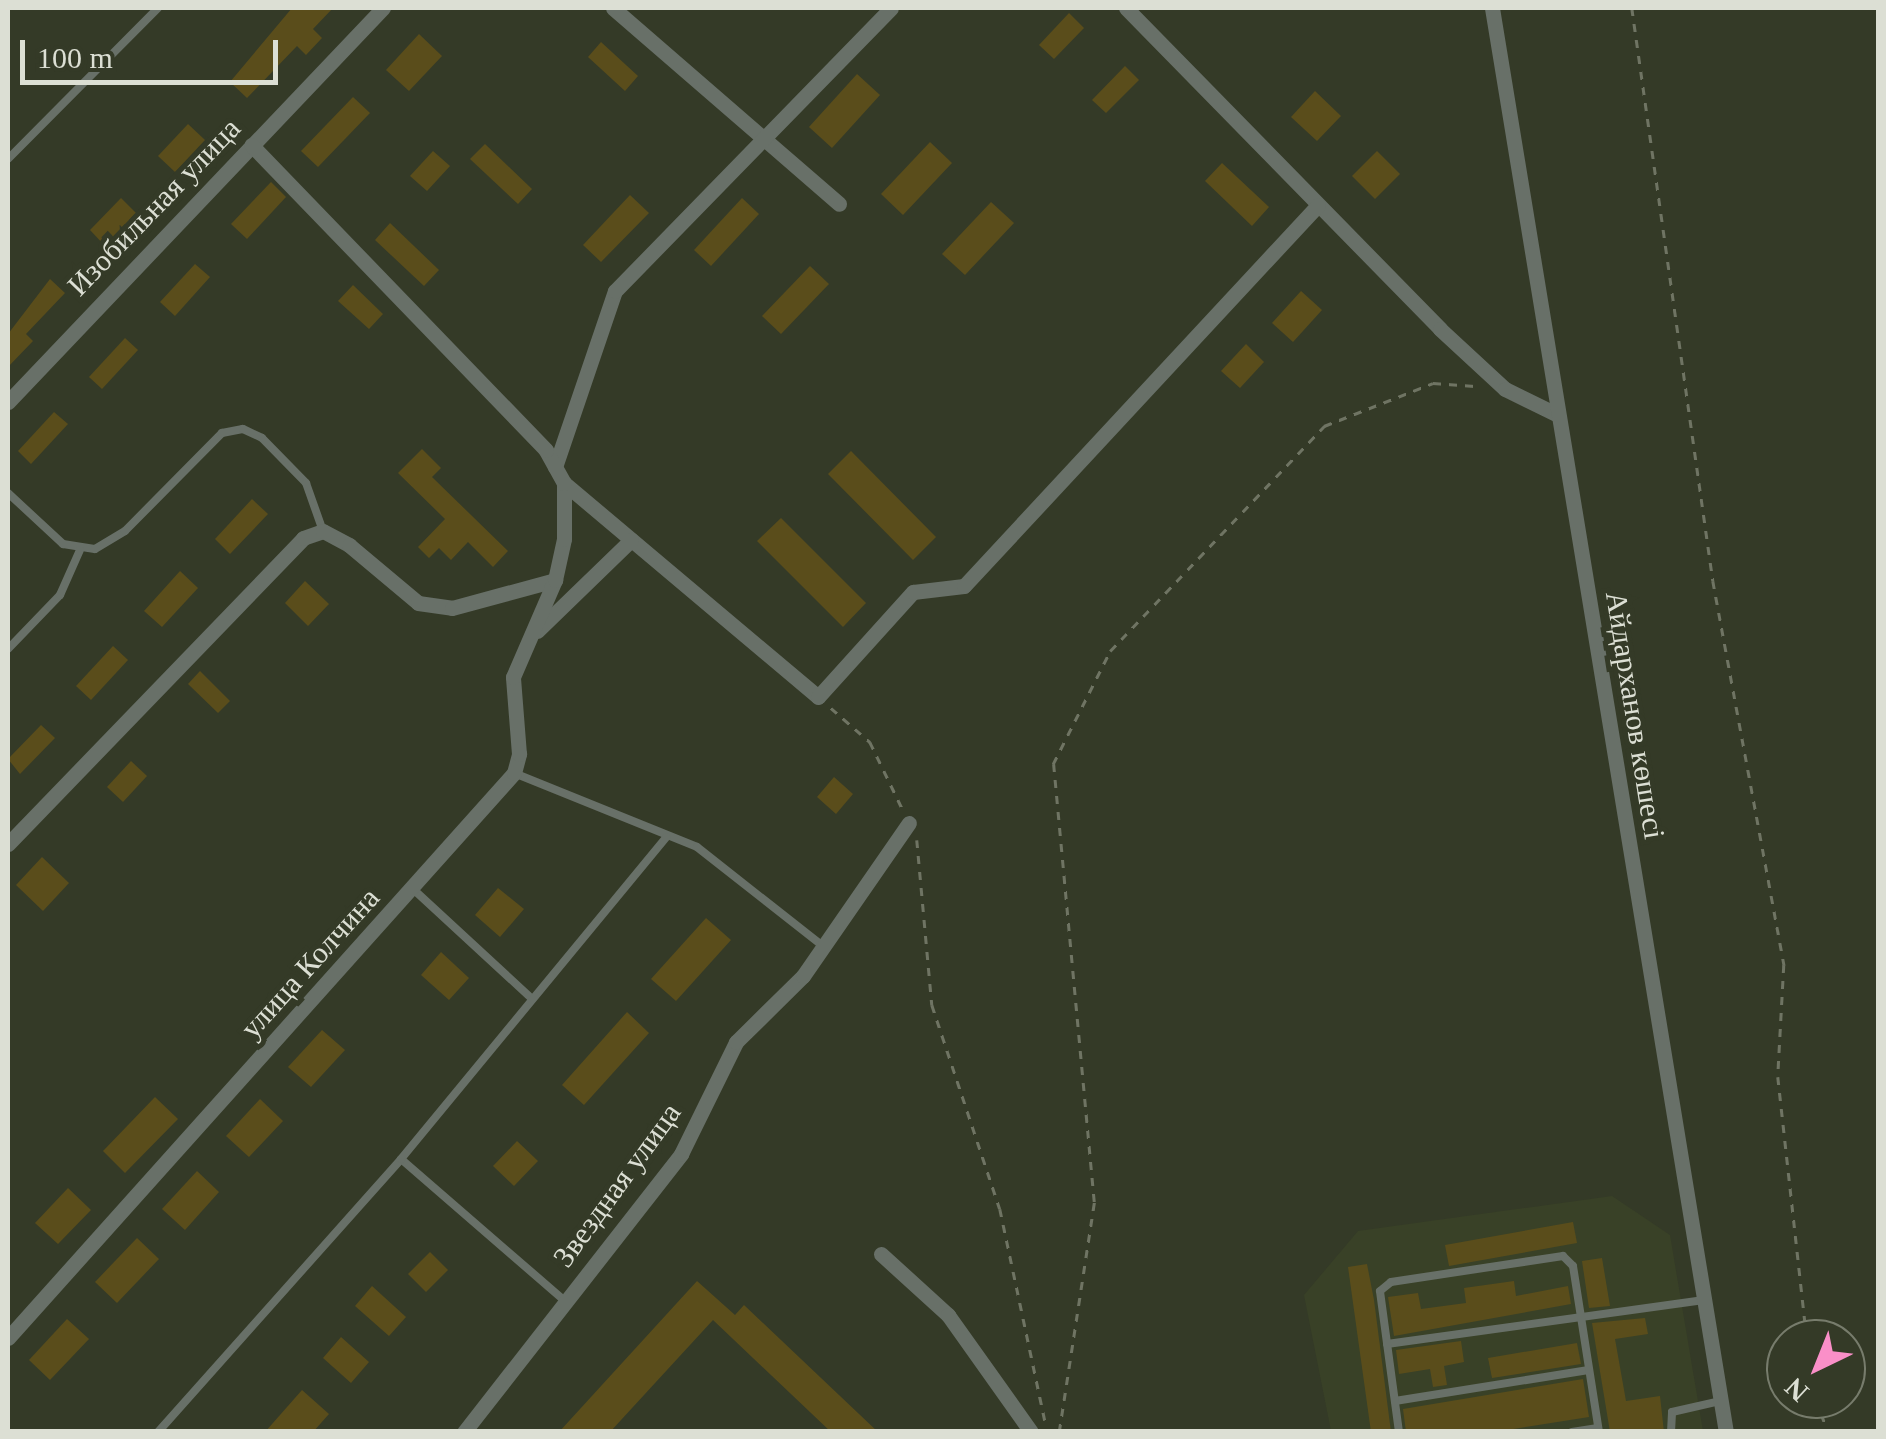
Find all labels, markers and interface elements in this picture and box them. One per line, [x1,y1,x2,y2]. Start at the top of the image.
scale bar [25,20,282,82]
text: 100 m [37,41,113,74]
street label: Изобильная улица [60,111,248,303]
street label: Айдарханов көшесі [1598,589,1672,841]
street label: улица Колчина [233,880,387,1046]
street label: Звездная улица [545,1096,689,1274]
north arrow [1766,1319,1866,1419]
text: N [1779,1372,1815,1408]

